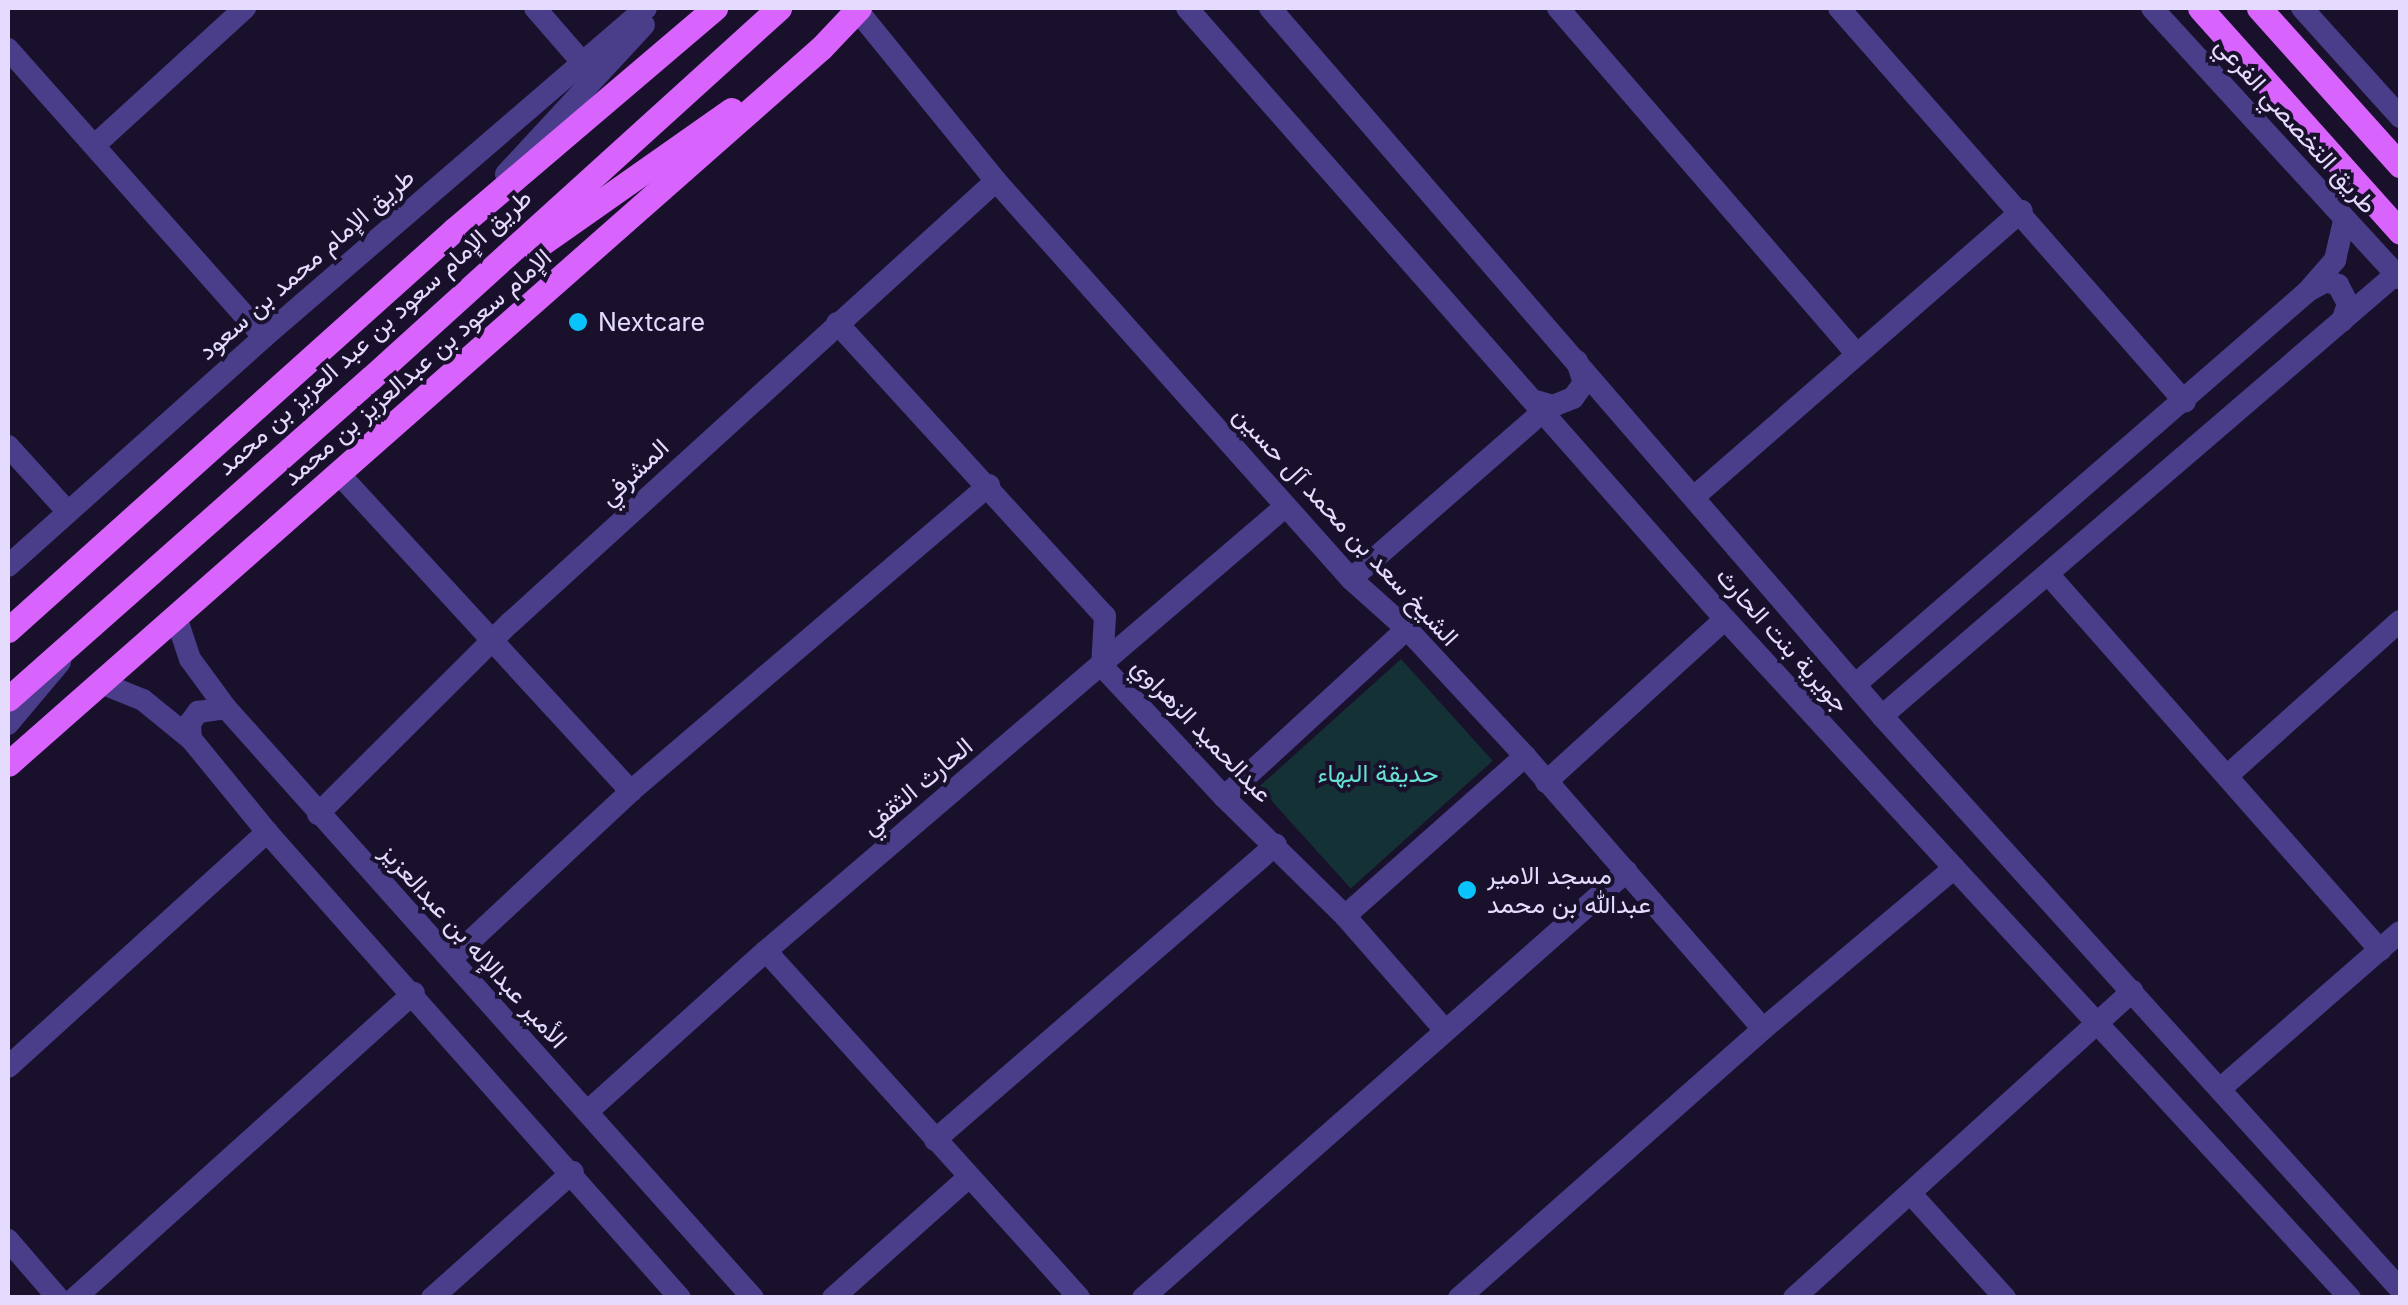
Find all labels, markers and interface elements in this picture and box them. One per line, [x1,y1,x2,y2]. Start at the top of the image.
street label: طريق التخصصي الفرعي [2209,30,2383,220]
street label: طريق الإمام محمد بن سعود [192,162,420,366]
street label: طريق الإمام سعود بن عبد العزيز بن محمد [210,183,538,481]
street label: الإمام سعود بن عبدالعزيز بن محمد [277,242,557,492]
place label: Nextcare [598,307,705,337]
marker: Nextcare [567,311,589,333]
street label: الشيخ سعد بن محمد آل حسين [1227,400,1465,652]
street label: المشرفي [593,432,675,512]
street label: جويرية بنت الحارث [1710,561,1856,719]
street label: عبدالحميد الزهراوي [1125,651,1279,809]
street label: الحارث الثقفي [855,731,979,841]
park label: حديقة البهاء [1317,758,1439,788]
street label: الأمير عبدالإله بن عبدالعزيز [374,838,574,1054]
place label: مسجد الامير عبدالله بن محمد [1487,861,1651,920]
marker: مسجد الامير عبدالله بن محمد [1456,879,1478,901]

